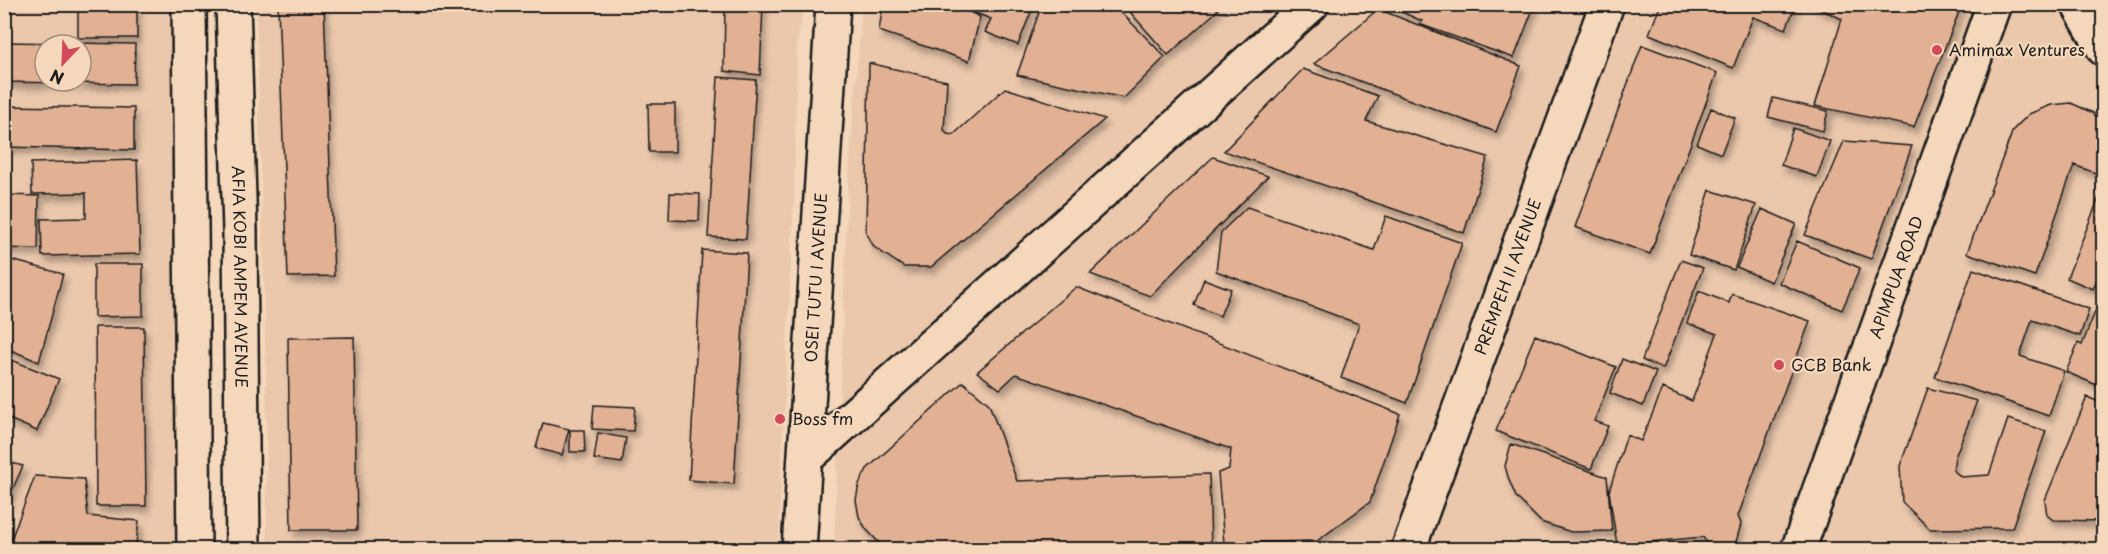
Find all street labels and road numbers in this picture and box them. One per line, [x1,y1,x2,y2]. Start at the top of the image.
street label: AFIA KOBI AMPEM AVENUE [227,165,254,388]
street label: OSEI TUTU I AVENUE [798,192,832,363]
street label: PREMPEH II AVENUE [1467,195,1546,358]
street label: APIMPUA ROAD [1862,212,1928,341]

